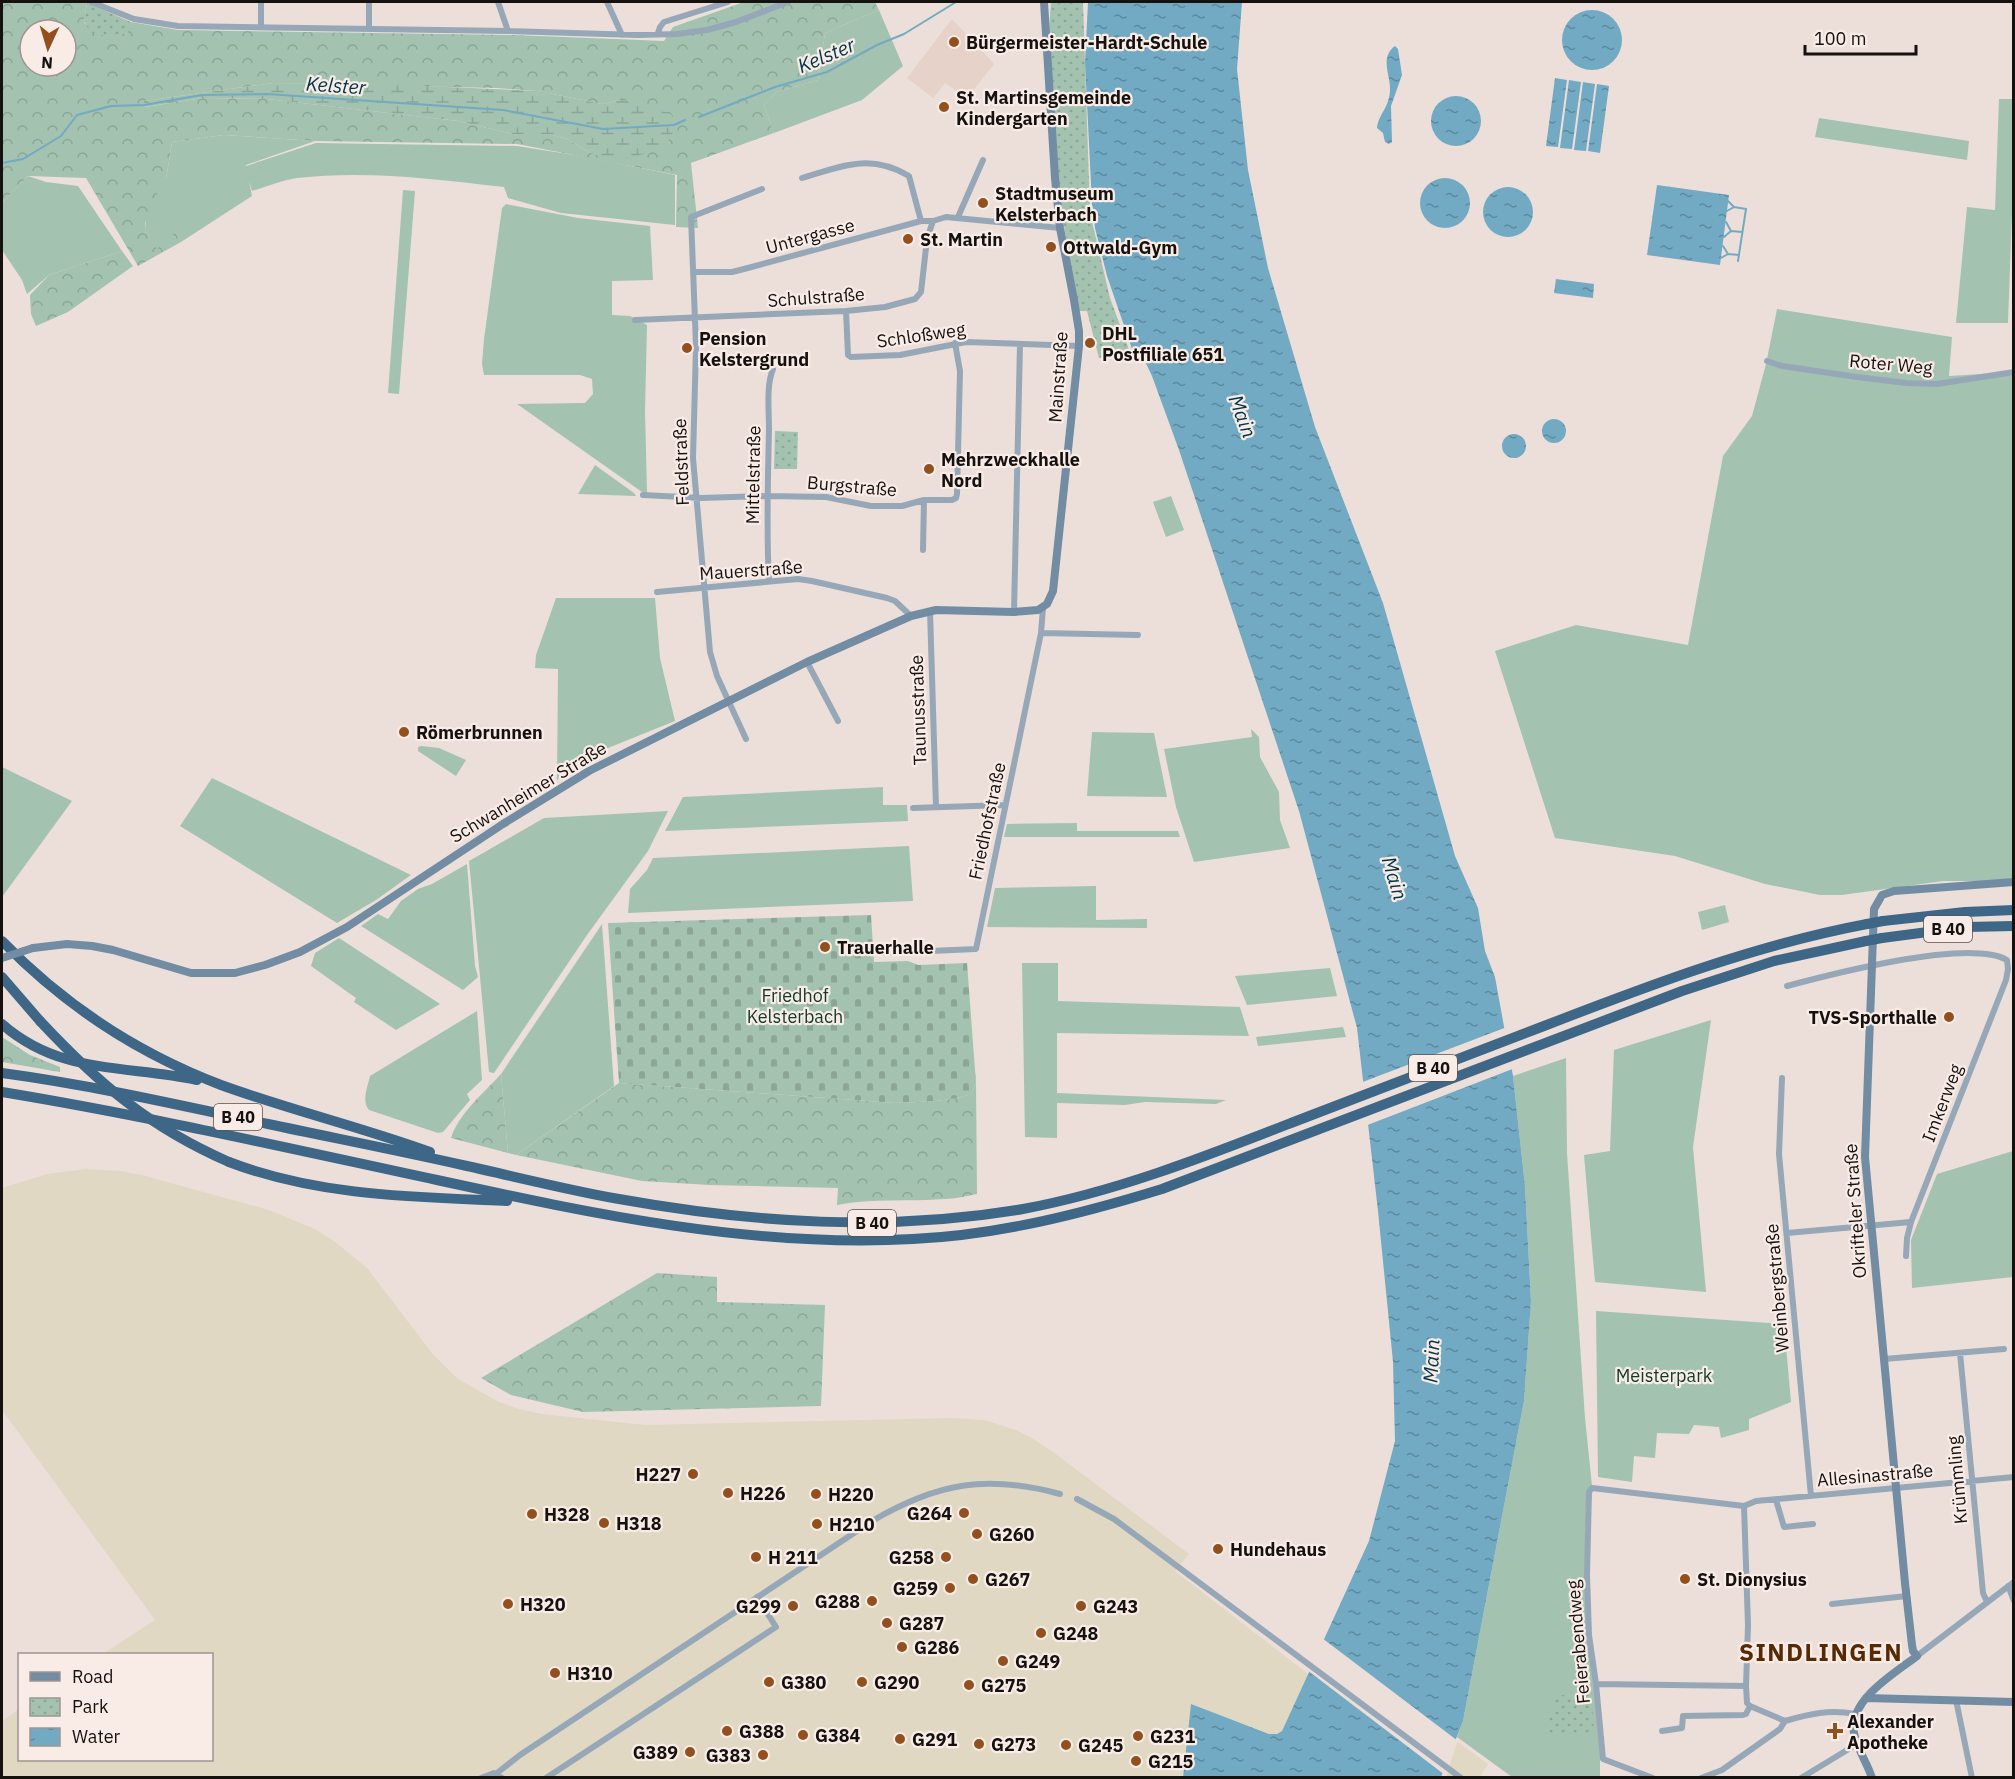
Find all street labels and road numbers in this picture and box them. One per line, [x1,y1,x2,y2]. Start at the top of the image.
street label: Untergasse [763,213,857,259]
street label: Schulstraße [767,282,865,312]
street label: Schloßweg [875,317,967,353]
street label: Mainstraße [1043,330,1073,423]
street label: Roter Weg [1848,349,1934,379]
street label: Feldstraße [668,418,694,506]
street label: Mittelstraße [741,425,765,525]
street label: Burgstraße [806,471,898,501]
street label: Mauerstraße [699,555,804,585]
street label: Taunusstraße [905,654,931,766]
street label: Schwanheimer Straße [446,736,611,848]
street label: Friedhofstraße [963,760,1011,882]
road number: B 40 [1924,916,1972,942]
road number: B 40 [1409,1055,1457,1081]
street label: Imkerweg [1917,1060,1968,1145]
road number: B 40 [214,1104,262,1130]
street label: Okrifteler Straße [1839,1143,1871,1279]
road number: B 40 [848,1210,896,1236]
street label: Weinbergstraße [1760,1223,1794,1353]
street label: Krümmling [1942,1434,1972,1525]
street label: Allesinastraße [1816,1458,1934,1492]
street label: Feierabendweg [1561,1579,1595,1705]

